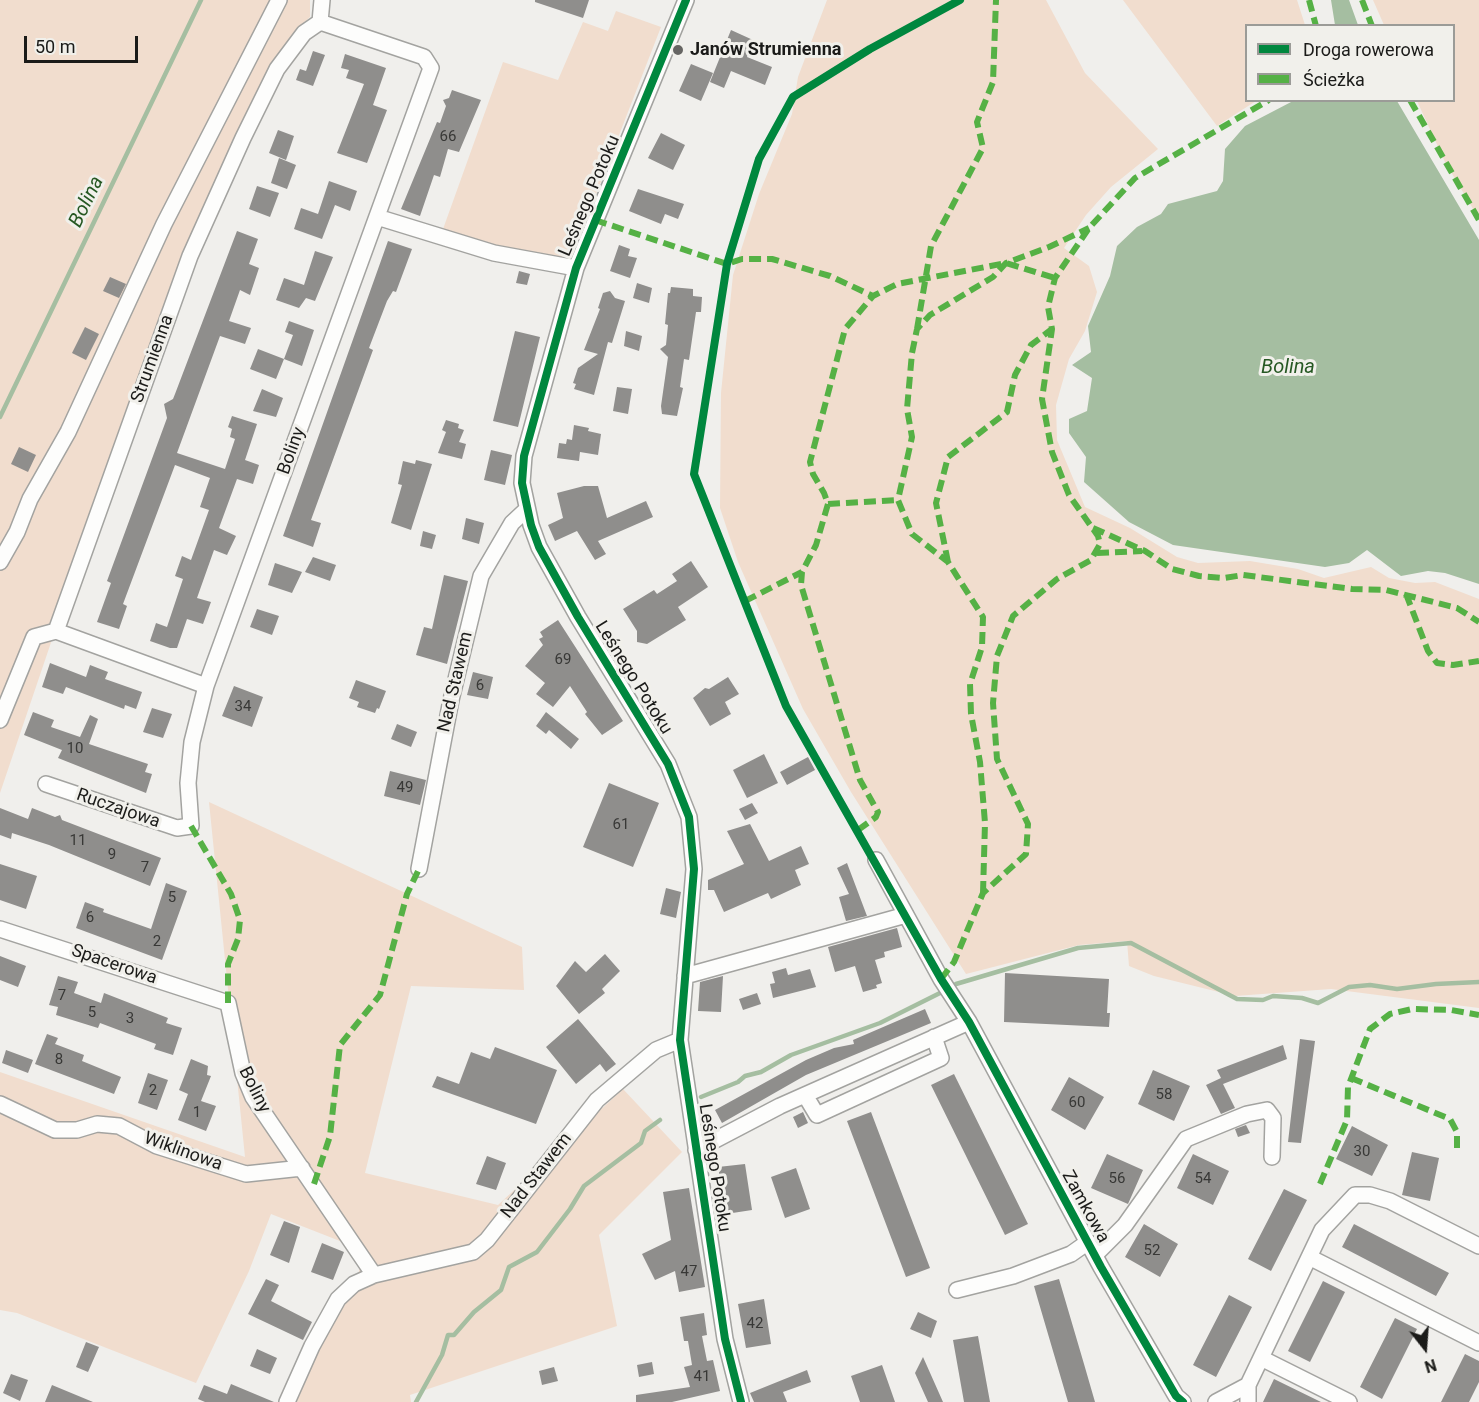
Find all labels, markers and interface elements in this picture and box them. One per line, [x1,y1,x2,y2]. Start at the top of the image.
scale bar [27,24,141,62]
legend [1245,24,1455,102]
text: 50 m [35,36,75,57]
place label: Janów Strumienna [690,39,841,61]
text: Droga rowerowa [1303,39,1434,60]
marker: Janów Strumienna [671,43,685,57]
text: Ścieżka [1303,69,1365,90]
house number: 66 [440,128,456,146]
street label: Leśnego Potoku [555,132,625,260]
water label: Bolina [64,173,110,231]
street label: Strumienna [127,312,179,406]
water label: Bolina [1261,356,1315,380]
street label: Boliny [274,424,310,478]
street label: Leśnego Potoku [590,617,676,739]
street label: Nad Stawem [434,630,478,734]
house number: 69 [555,651,571,669]
house number: 6 [476,677,484,695]
house number: 34 [235,698,251,716]
house number: 10 [67,740,83,758]
house number: 49 [397,779,413,797]
street label: Ruczajowa [73,785,163,833]
house number: 61 [613,816,629,834]
house number: 11 [70,832,86,850]
house number: 9 [108,846,116,864]
house number: 7 [141,859,149,877]
house number: 5 [168,889,176,907]
house number: 6 [86,909,94,927]
house number: 2 [153,933,161,951]
street label: Spacerowa [68,940,160,990]
house number: 7 [58,987,66,1005]
house number: 5 [88,1004,96,1022]
house number: 3 [126,1010,134,1028]
house number: 8 [55,1051,63,1069]
street label: Boliny [233,1063,275,1117]
house number: 2 [149,1082,157,1100]
house number: 58 [1156,1086,1172,1104]
house number: 60 [1069,1094,1085,1112]
street label: Leśnego Potoku [693,1102,735,1234]
house number: 1 [193,1104,201,1122]
street label: Wiklinowa [141,1128,225,1176]
street label: Nad Stawem [497,1129,577,1223]
house number: 30 [1354,1143,1370,1161]
street label: Zamkowa [1056,1167,1114,1247]
house number: 56 [1109,1170,1125,1188]
house number: 54 [1195,1170,1211,1188]
house number: 52 [1144,1242,1160,1260]
house number: 47 [681,1263,697,1281]
house number: 42 [747,1315,763,1333]
north arrow [1395,1318,1455,1378]
text: N [1422,1355,1439,1376]
house number: 41 [694,1368,710,1386]

